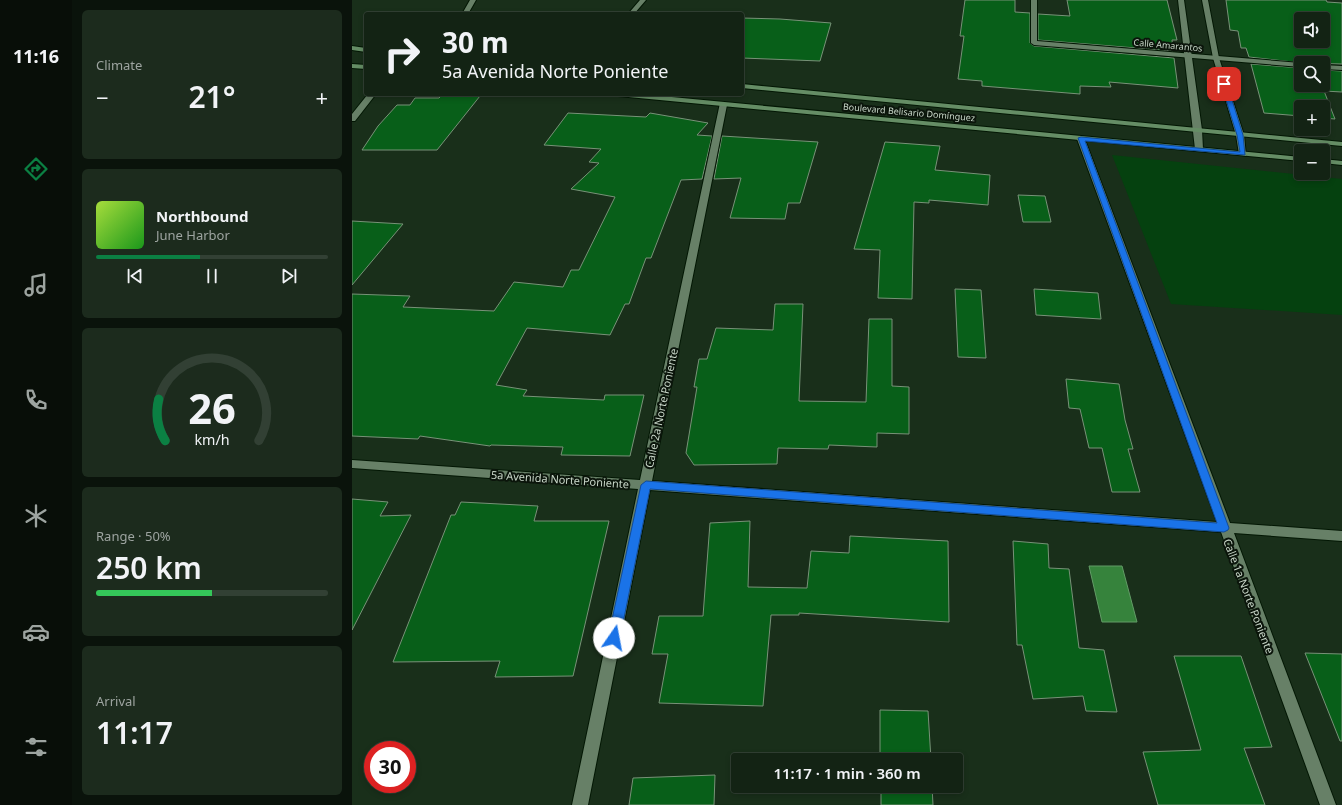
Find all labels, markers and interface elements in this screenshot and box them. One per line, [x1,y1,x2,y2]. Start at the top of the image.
map controls [1294,12,1330,180]
button: sound [1294,12,1330,48]
text: 30 m [442,23,509,61]
icon: right [376,28,428,80]
street label: Calle Amarantos [1133,36,1203,54]
text: 11:16 [13,44,59,68]
text: Climate [96,56,142,74]
button: search [1294,56,1330,92]
text: 5a Avenida Norte Poniente [442,59,668,83]
pin [1207,67,1241,101]
icon: arrive [1213,73,1235,95]
text: 21° [188,76,236,117]
text: − [96,82,109,112]
text: + [315,82,328,112]
street label: Boulevard Belisario Domínguez [842,100,976,124]
button: + [1294,100,1330,136]
button: − [1294,144,1330,180]
icon: directions [22,155,50,183]
text: Northbound [156,206,248,226]
text: June Harbor [156,226,230,244]
icon: previous [124,265,146,287]
icon: pause [201,265,223,287]
icon: next [278,265,300,287]
icon: music [22,271,50,299]
street label: Calle 2a Norte Poniente [641,347,681,469]
text: 26 [188,379,236,435]
icon: phone [22,386,50,414]
text: km/h [194,429,230,448]
street label: 5a Avenida Norte Poniente [490,467,630,491]
icon: climate [22,502,50,530]
text: Range · 50% [96,527,171,545]
street label: Calle 1a Norte Poniente [1220,536,1278,656]
text: 250 km [96,547,202,588]
position arrow [593,617,635,659]
icon: car [22,618,50,646]
text: Arrival [96,692,136,710]
text: 11:17 [96,712,173,753]
icon: filters [22,733,50,761]
speed limit sign: 30 [364,741,416,793]
text: 11:17 · 1 min · 360 m [773,763,921,783]

